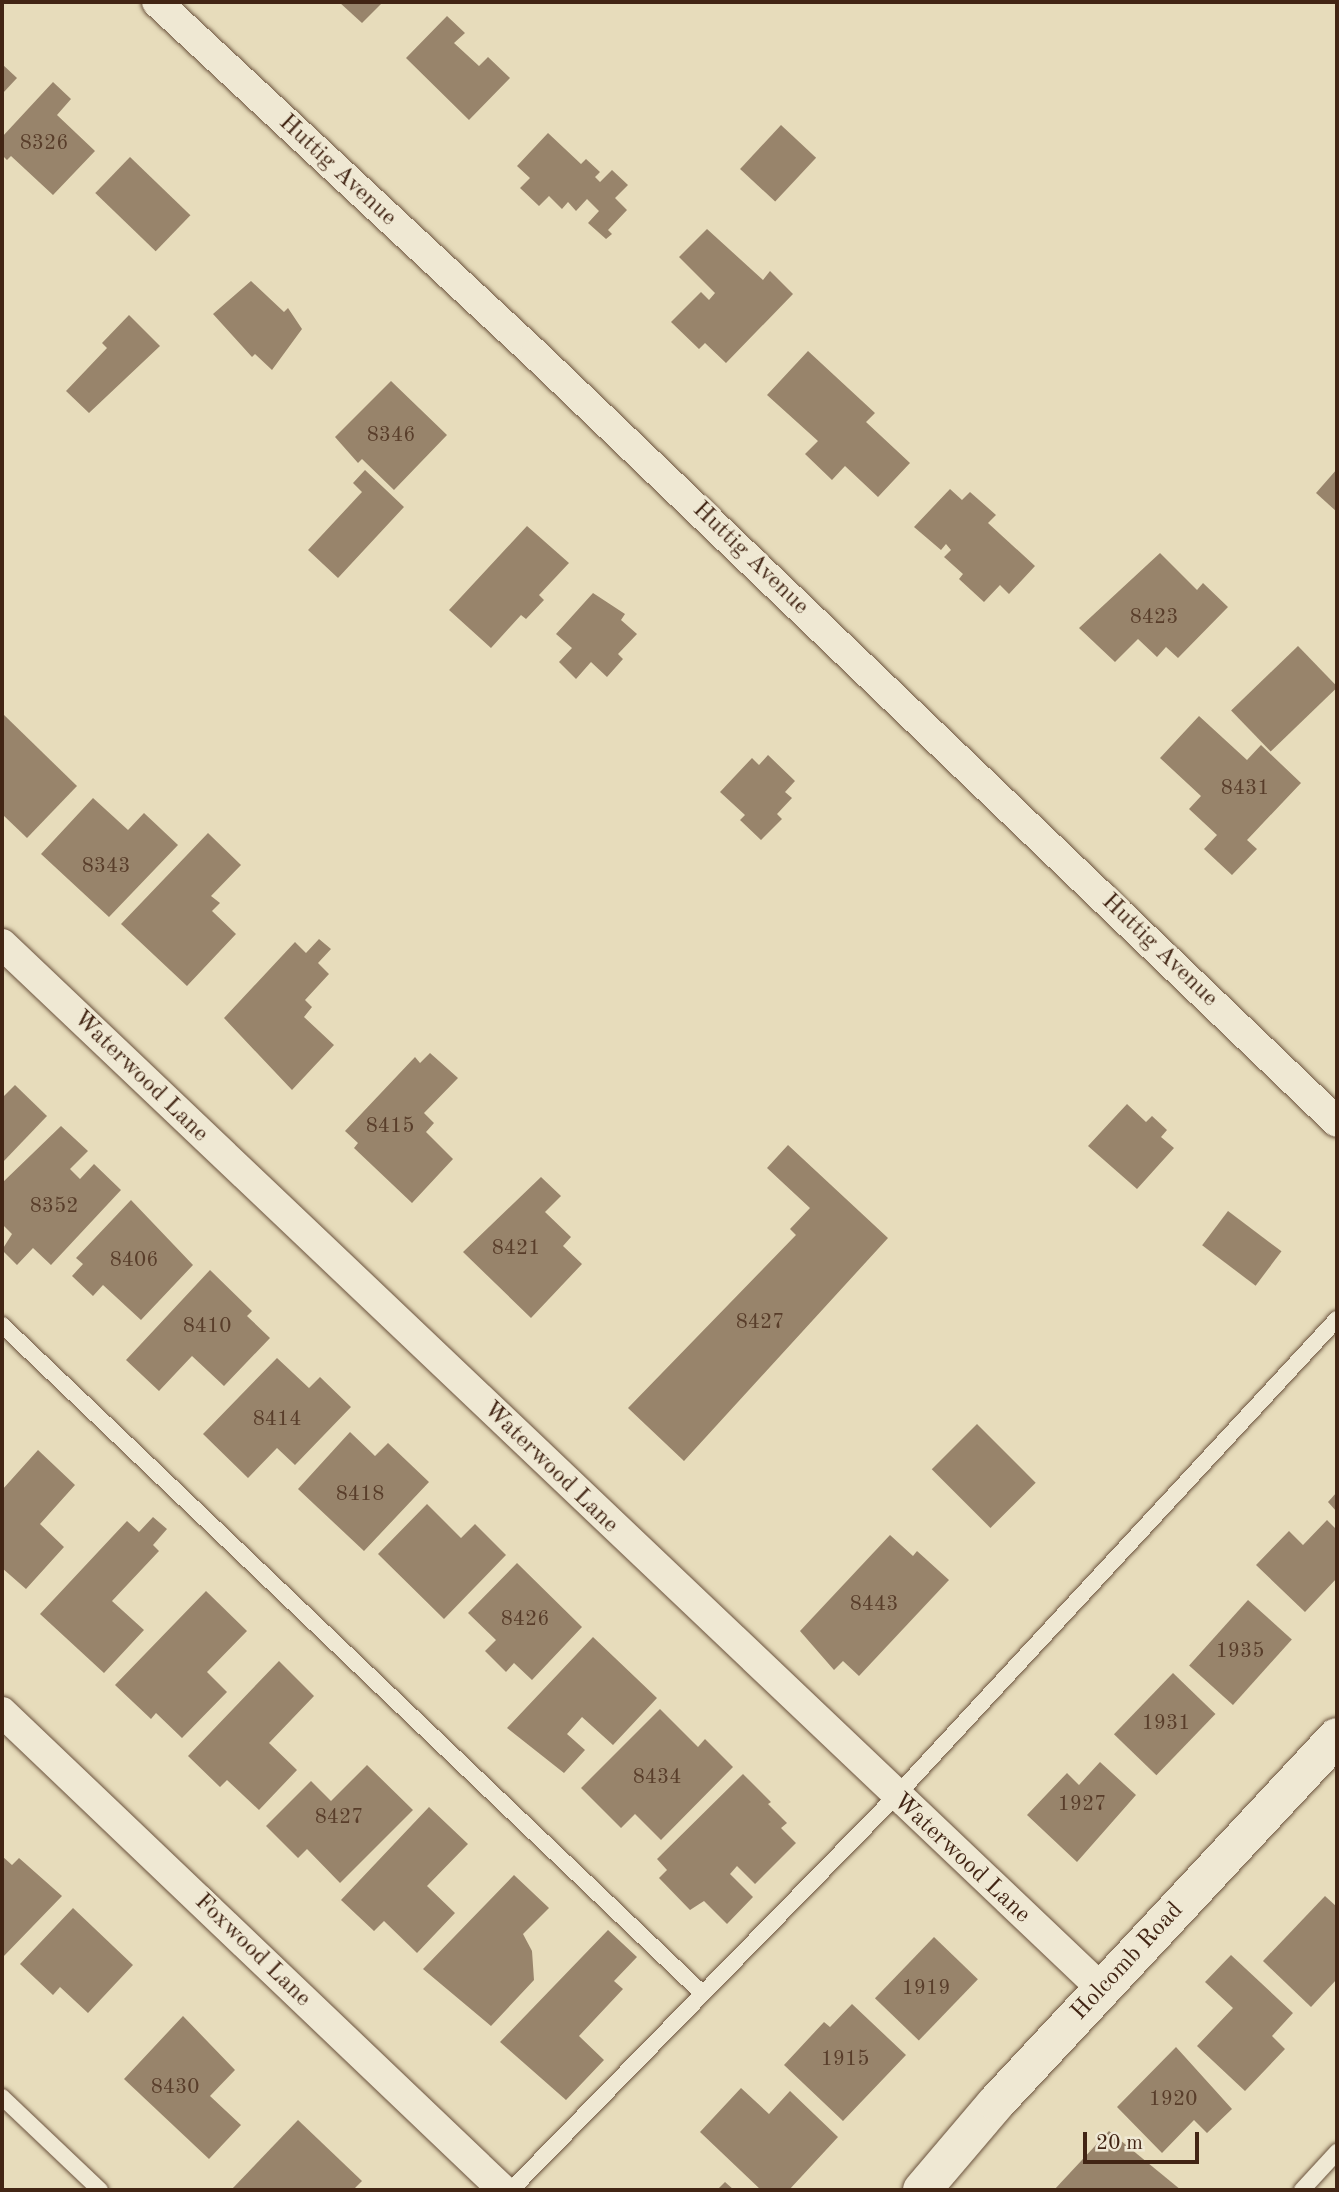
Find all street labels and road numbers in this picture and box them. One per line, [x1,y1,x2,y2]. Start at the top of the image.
street label: Huttig Avenue [272,109,402,233]
street label: Huttig Avenue [686,496,814,622]
street label: Huttig Avenue [1095,888,1223,1014]
street label: Waterwood Lane [66,1005,214,1149]
street label: Waterwood Lane [476,1396,624,1540]
street label: Waterwood Lane [886,1788,1036,1930]
street label: Foxwood Lane [188,1888,316,2014]
street label: Holcomb Road [1066,1897,1190,2027]

